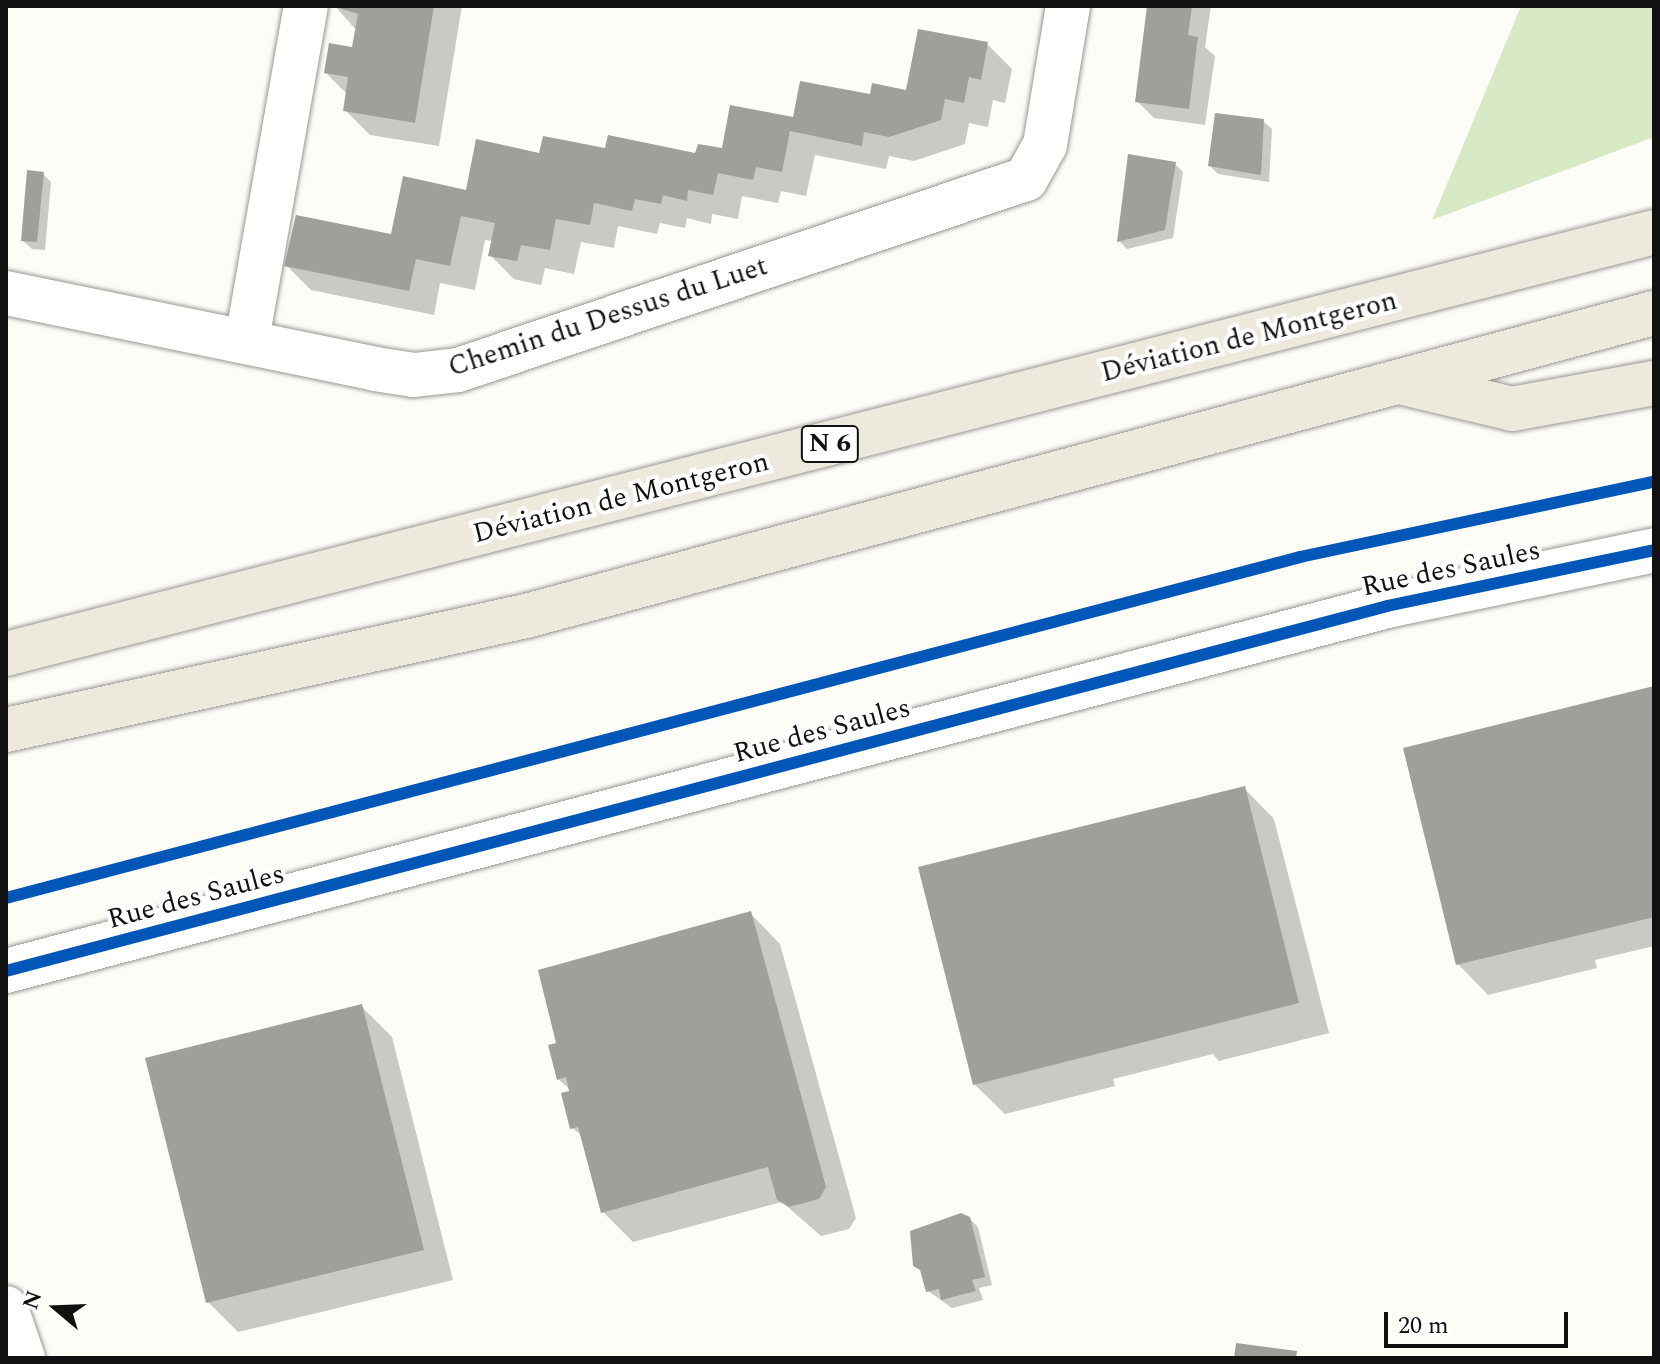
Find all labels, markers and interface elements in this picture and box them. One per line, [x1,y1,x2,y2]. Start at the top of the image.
street label: Chemin du Dessus du Luet [444,249,772,385]
street label: Déviation de Montgeron [1098,284,1400,390]
road number: N 6 [800,422,860,466]
street label: Déviation de Montgeron [470,445,772,551]
street label: Rue des Saules [1359,534,1543,604]
street label: Rue des Saules [730,691,914,771]
street label: Rue des Saules [104,857,288,937]
north arrow [16,1268,96,1348]
text: N [14,1286,51,1314]
scale bar [1388,1296,1572,1346]
text: 20 m [1398,1308,1449,1344]

